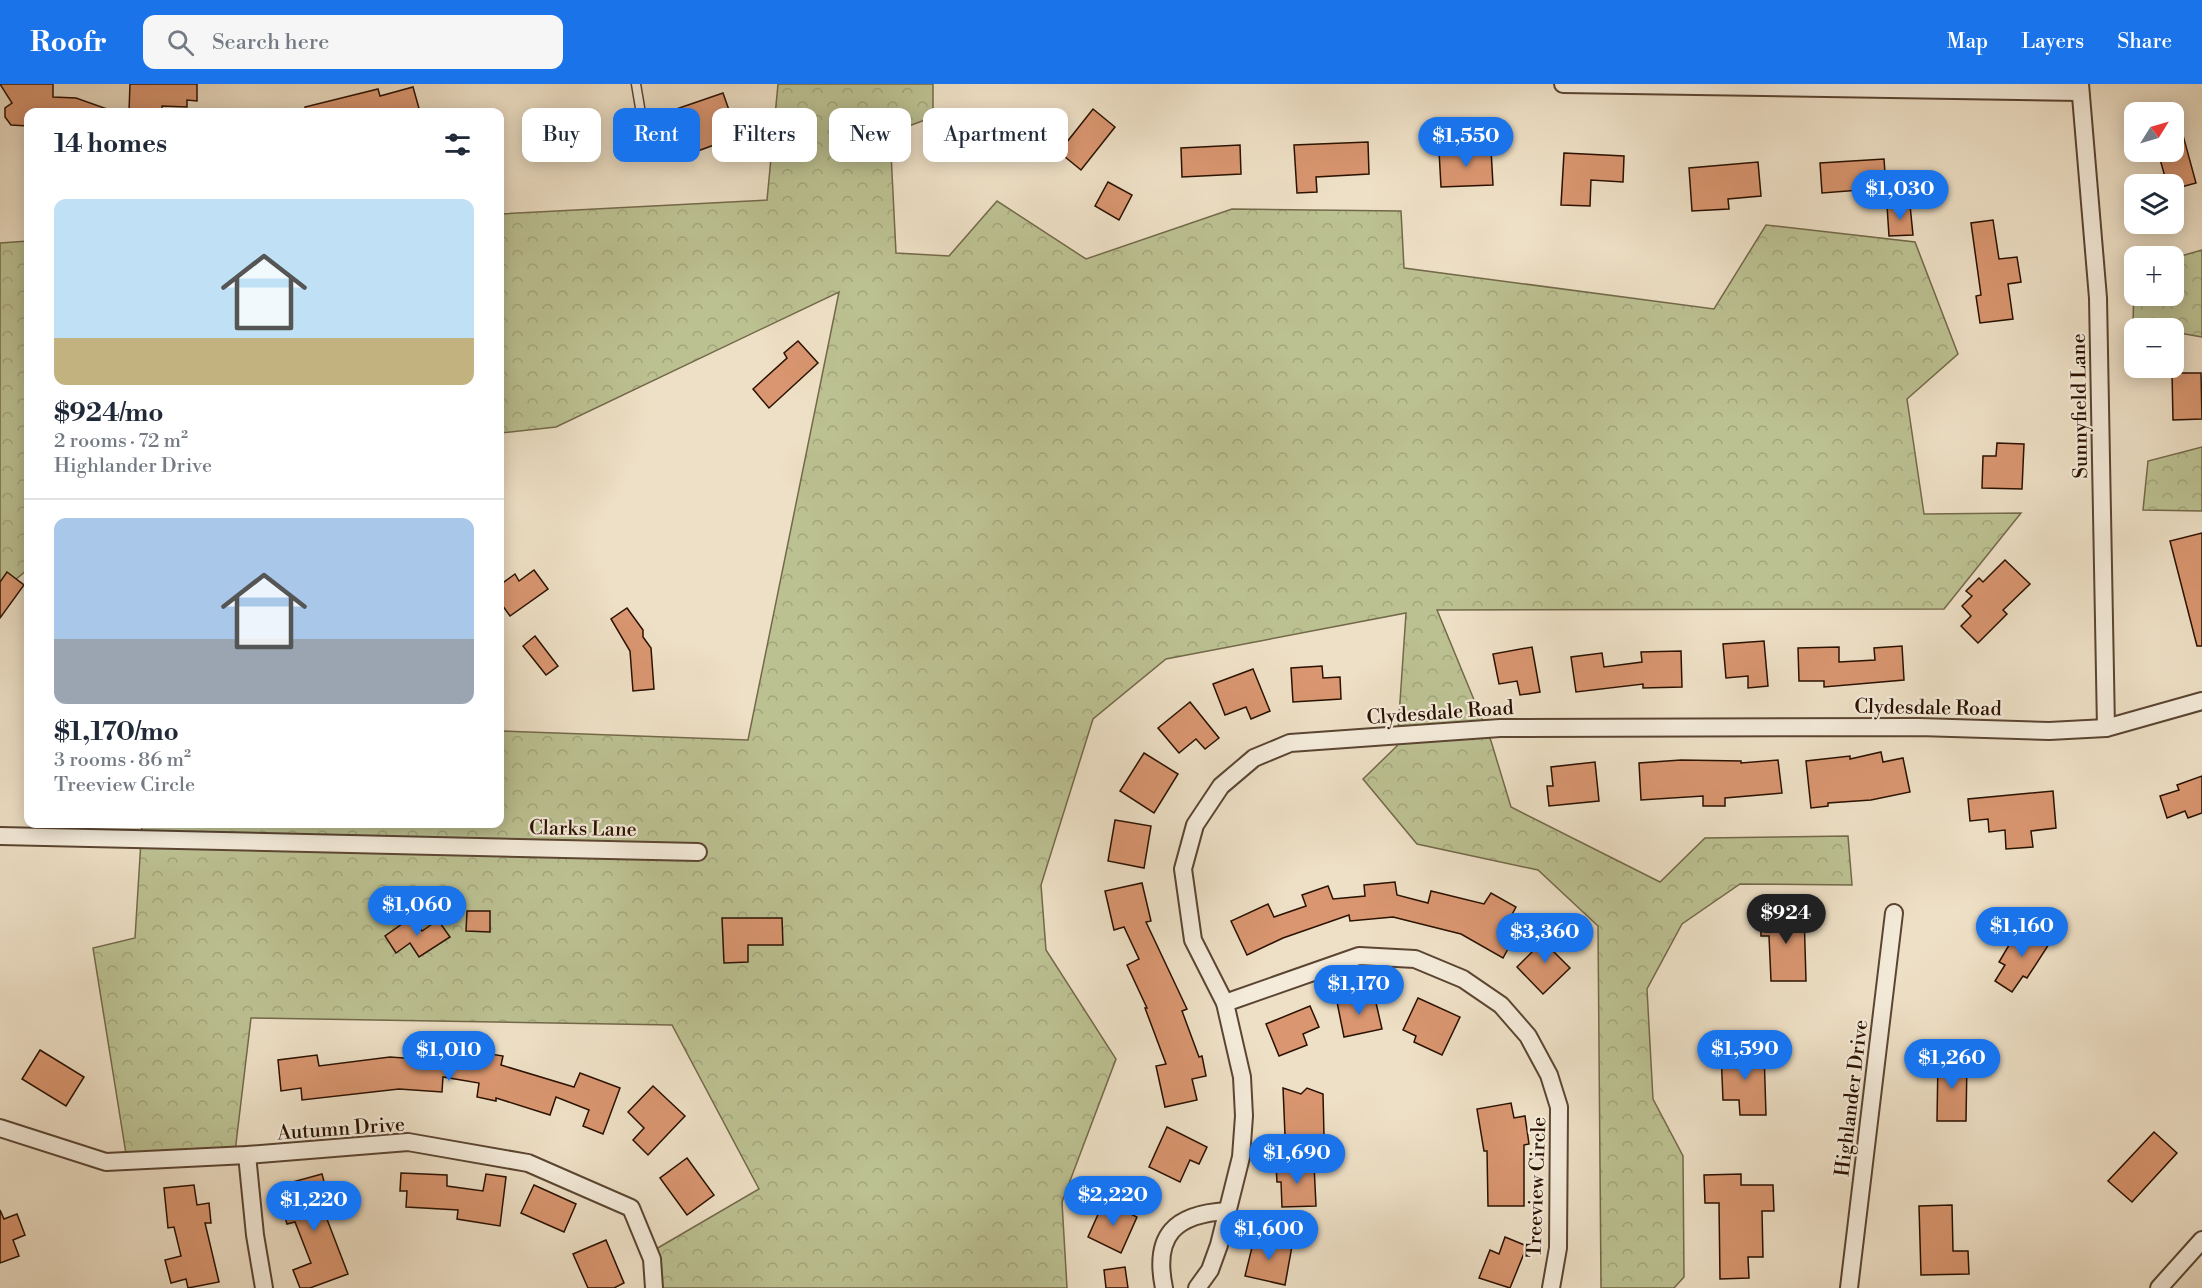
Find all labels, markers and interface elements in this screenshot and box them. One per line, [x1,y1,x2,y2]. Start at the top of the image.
search box [143,15,563,69]
text: Roofr [30,25,107,60]
icon: search [164,26,197,59]
text: Search here [212,29,329,56]
text: Map [1947,29,1988,55]
text: Layers [2021,29,2084,55]
text: Share [2117,29,2172,55]
north arrow [2124,102,2184,162]
map controls [2124,102,2184,378]
chip: Buy [522,108,601,162]
chip: Rent [613,108,700,162]
chip: Filters [712,108,817,162]
chip: New [829,108,911,162]
chip: Apartment [923,108,1068,162]
pin: $1,550 [1417,117,1515,168]
text: $1,550 [1432,124,1500,149]
text: 14 homes [54,128,167,160]
icon: filters [441,128,474,161]
pin: $1,030 [1851,170,1949,221]
button: layers [2124,174,2184,234]
text: $1,030 [1866,177,1935,202]
icon: home [210,238,318,346]
button: + [2124,246,2184,306]
button: − [2124,318,2184,378]
street label: Sunnyfield Lane [2067,333,2094,479]
text: $924/mo [54,397,164,429]
text: 2 rooms · 72 m² [54,429,188,454]
text: Highlander Drive [54,454,212,479]
icon: home [210,557,318,665]
street label: Clydesdale Road [1854,695,2002,722]
street label: Clydesdale Road [1366,696,1515,731]
text: $1,170/mo [54,716,179,748]
text: 3 rooms · 86 m² [54,748,191,773]
text: Treeview Circle [54,773,195,798]
street label: Clarks Lane [529,816,637,843]
pin: $1,060 [368,886,466,937]
text: $1,060 [382,893,452,918]
pin: $924 [1750,894,1822,945]
text: $924 [1761,901,1811,926]
pin: $1,160 [1973,907,2071,958]
pin: $3,360 [1496,913,1594,964]
text: $1,160 [1990,914,2054,939]
text: $3,360 [1510,920,1580,945]
pin: $1,170 [1310,965,1408,1016]
text: $1,170 [1328,972,1390,997]
street label: Highlander Drive [1830,1018,1875,1178]
pin: $1,590 [1696,1030,1794,1081]
pin: $1,010 [400,1031,498,1082]
text: $1,590 [1711,1037,1779,1062]
text: $1,010 [416,1038,482,1063]
pin: $1,260 [1903,1039,2001,1090]
text: $1,260 [1918,1046,1986,1071]
street label: Autumn Drive [275,1113,406,1146]
street label: Treeview Circle [1523,1116,1552,1258]
pin: $1,690 [1248,1134,1346,1185]
text: $1,690 [1263,1141,1331,1166]
pin: $2,220 [1064,1176,1162,1227]
pin: $1,220 [265,1181,363,1232]
text: $2,220 [1078,1183,1148,1208]
text: $1,220 [280,1188,348,1213]
pin: $1,600 [1220,1210,1318,1261]
text: $1,600 [1234,1217,1304,1242]

